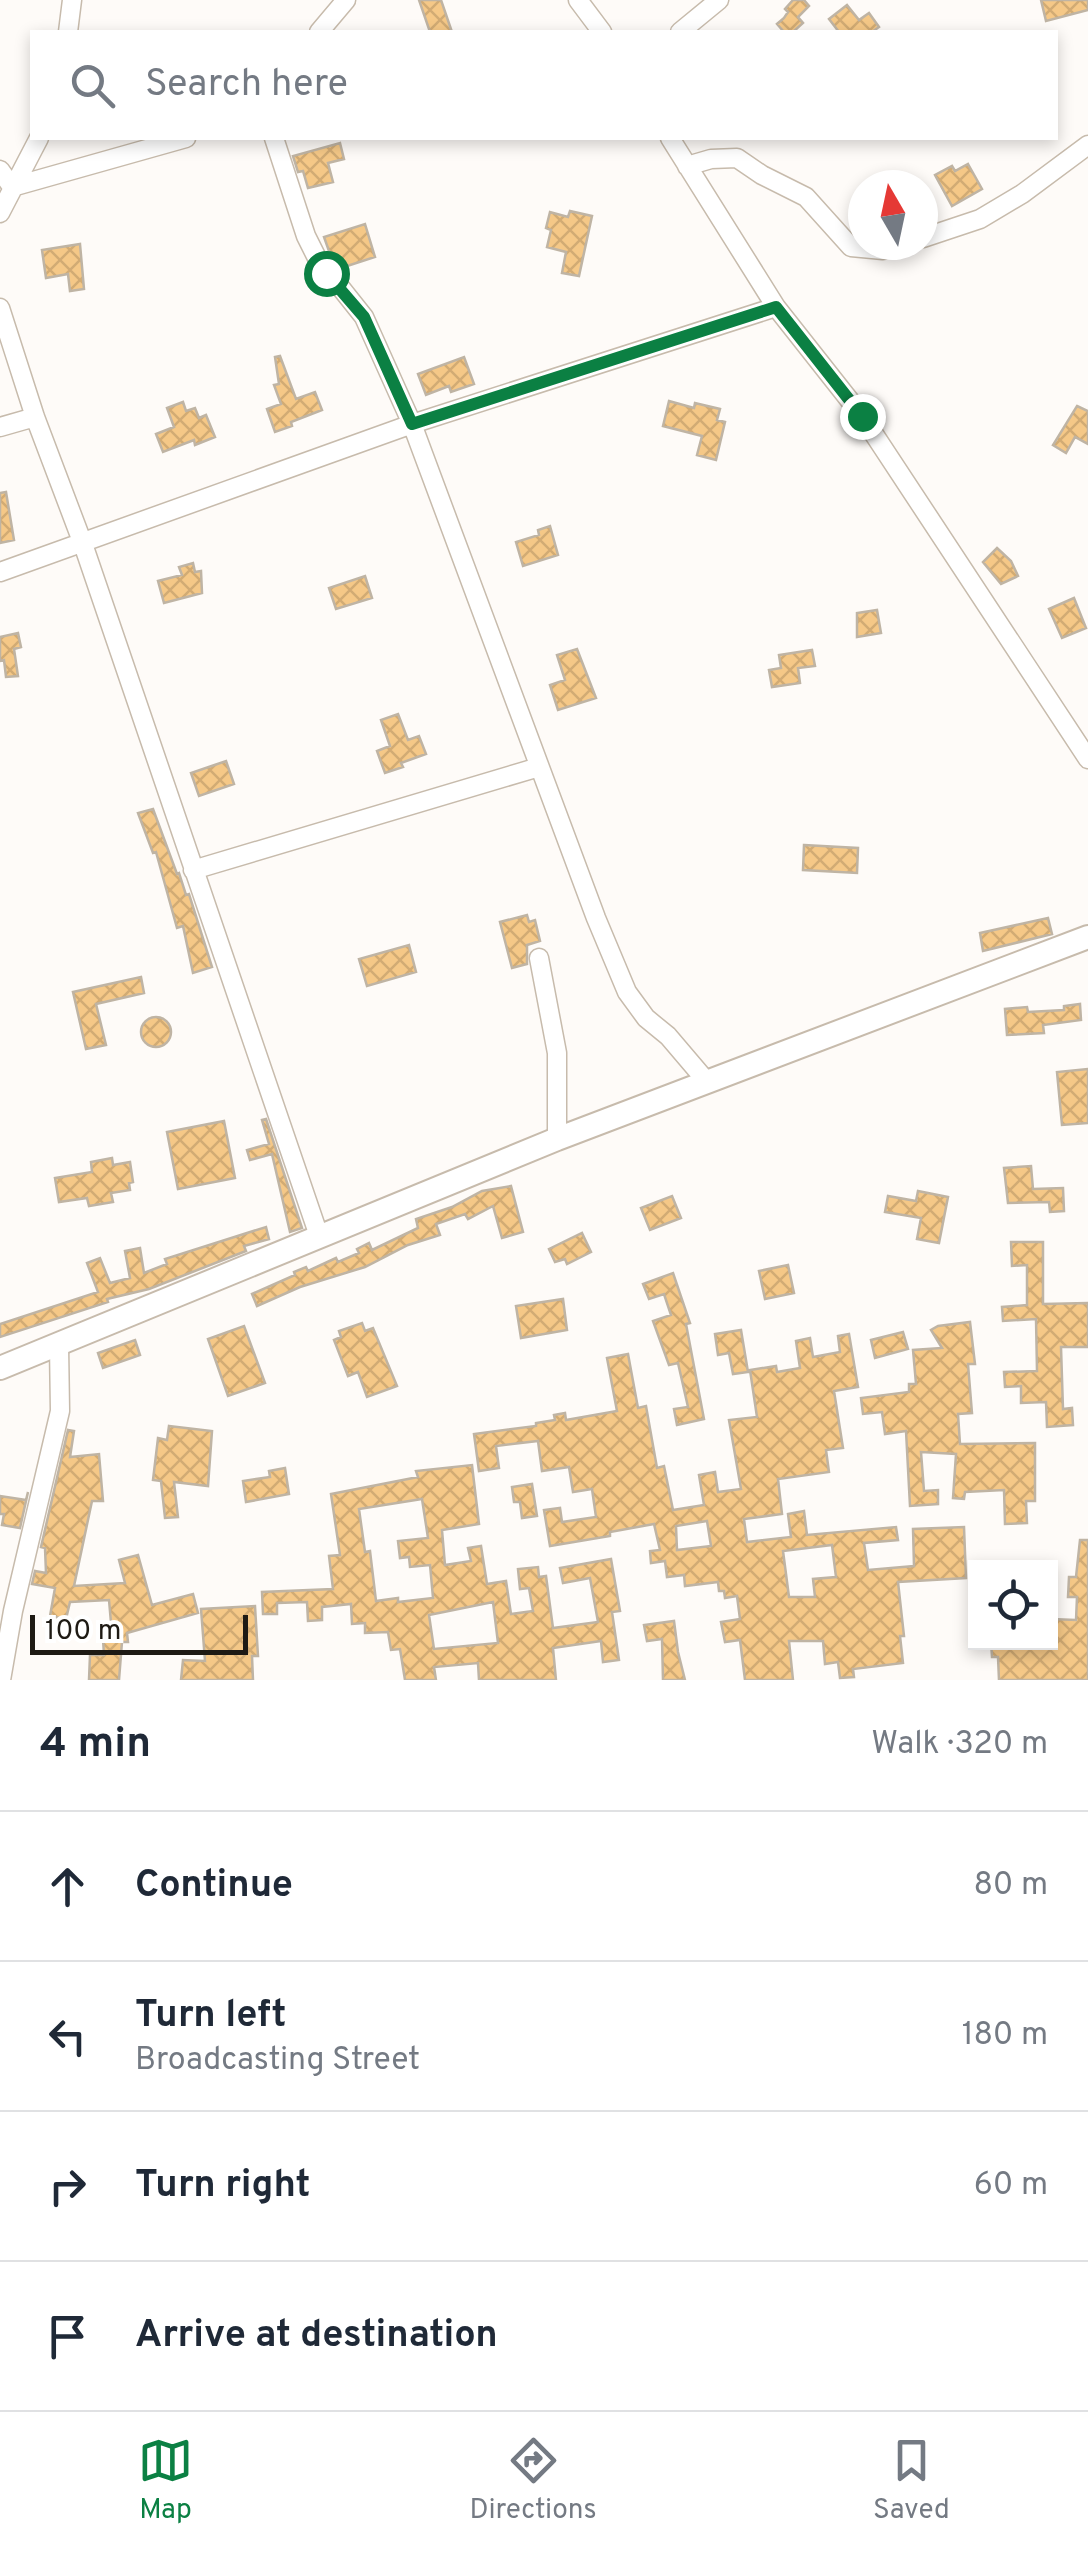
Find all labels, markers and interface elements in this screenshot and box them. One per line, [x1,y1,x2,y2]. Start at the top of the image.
search box [30,30,1058,140]
icon: search [65,58,120,113]
text: Search here [145,61,348,110]
north arrow [848,170,938,260]
route start [304,251,350,297]
route end [840,394,886,440]
map controls [968,1560,1058,1650]
button: locate [968,1560,1058,1650]
scale bar [30,1610,248,1654]
text: 100 m [45,1614,121,1650]
text: 4 min [40,1719,151,1772]
text: Walk · 320 m [871,1725,1048,1765]
icon: ahead [40,1859,95,1914]
text: Continue [135,1862,293,1911]
text: 80 m [974,1866,1048,1906]
text: Turn left [135,1992,287,2041]
icon: left [40,2009,95,2064]
text: 180 m [962,2016,1048,2056]
text: Broadcasting Street [135,2041,420,2081]
icon: right [40,2159,95,2214]
text: Turn right [135,2162,310,2211]
text: 60 m [974,2166,1048,2206]
icon: arrive [40,2309,95,2364]
text: Arrive at destination [135,2312,498,2361]
tab: Map [138,2433,193,2529]
tab: Directions [469,2433,597,2529]
tab: Saved [873,2433,950,2529]

